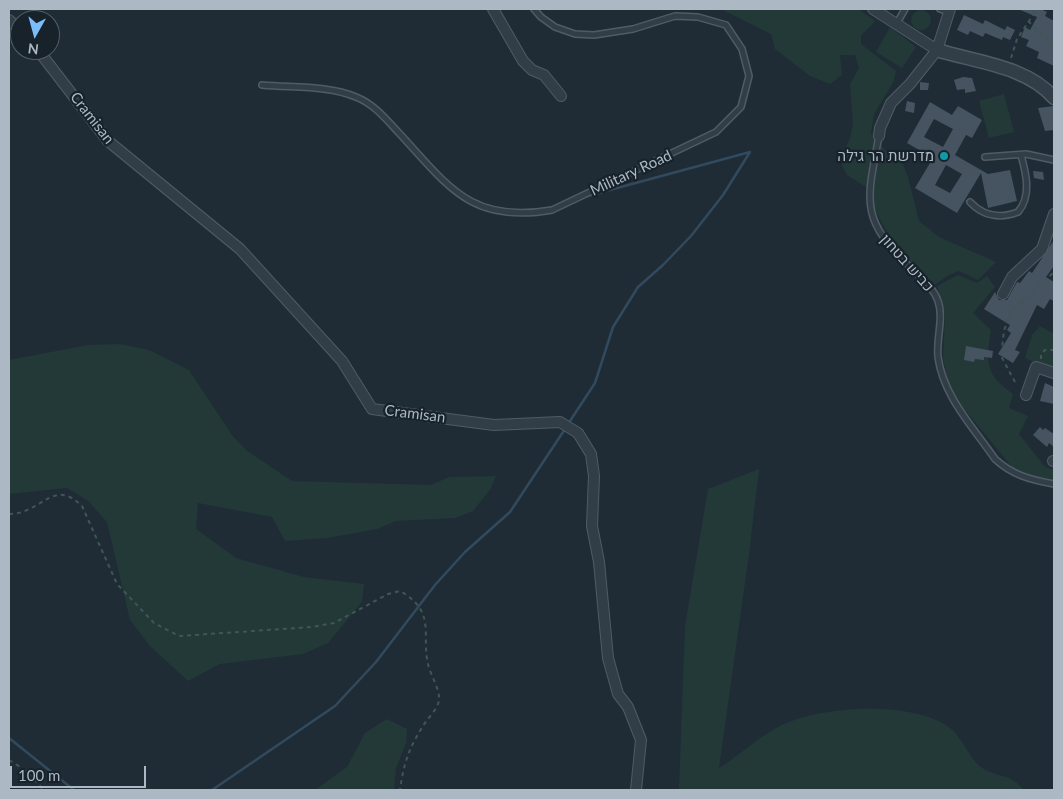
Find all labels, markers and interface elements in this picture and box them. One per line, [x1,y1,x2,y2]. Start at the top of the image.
north arrow [10,10,60,60]
text: N [27,40,40,58]
street label: Cramisan [66,88,118,148]
street label: Military Road [587,146,675,200]
place label: מדרשת הר גילה [837,147,934,165]
marker: מדרשת הר גילה [938,150,950,162]
street label: כביש בטחון [876,231,938,295]
street label: Cramisan [384,401,446,427]
scale bar [12,756,149,788]
text: 100 m [18,766,60,784]

